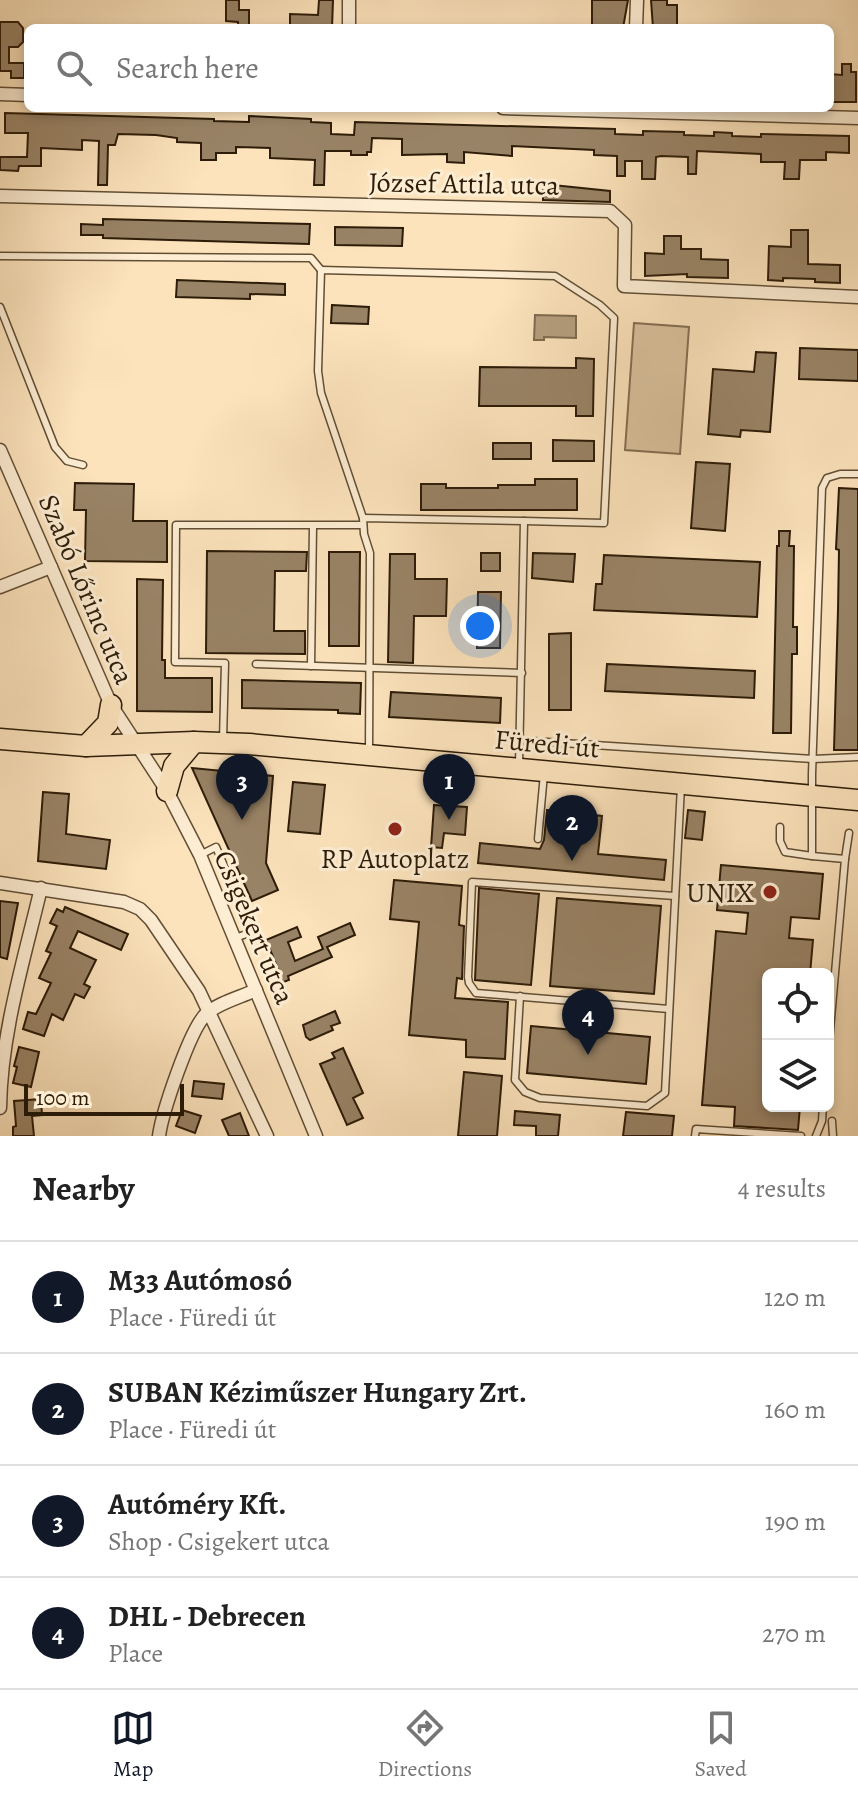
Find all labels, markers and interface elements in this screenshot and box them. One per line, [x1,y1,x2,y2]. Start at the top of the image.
search box [24,24,834,112]
icon: search [52,46,96,90]
text: Search here [116,48,259,88]
street label: József Attila utca [368,163,560,205]
street label: Szabó Lőrinc utca [29,489,143,690]
your location [460,606,500,646]
street label: Füredi út [493,720,601,768]
pin: 3 [216,754,268,820]
pin: 1 [423,754,475,820]
pin: 2 [546,795,598,861]
marker: RP Autoplatz [386,820,404,838]
place label: RP Autoplatz [321,840,470,878]
street label: Csigekert utca [205,845,304,1010]
place label: UNIX [686,874,755,912]
marker: UNIX [761,883,779,901]
map controls [762,968,834,1112]
button: locate [762,968,834,1040]
pin: 4 [562,989,614,1055]
button: layers [762,1040,834,1112]
scale bar [24,1080,184,1116]
text: 100 m [36,1083,90,1113]
text: Nearby [32,1165,135,1212]
text: 4 results [738,1171,826,1206]
text: M33 Autómosó [108,1260,292,1300]
text: 1 [53,1280,63,1315]
text: 120 m [764,1280,826,1315]
text: Place · Füredi út [108,1300,276,1335]
text: SUBAN Kéziműszer Hungary Zrt. [108,1372,527,1412]
text: 2 [52,1392,64,1427]
text: 160 m [764,1392,826,1427]
text: Place · Füredi út [108,1412,276,1447]
text: Autóméry Kft. [108,1484,286,1524]
text: 3 [52,1504,64,1539]
text: 190 m [765,1504,826,1539]
text: Shop · Csigekert utca [108,1524,330,1559]
text: DHL - Debrecen [108,1596,306,1636]
text: 4 [52,1616,64,1651]
text: 270 m [762,1616,826,1651]
text: Place [108,1636,163,1671]
tab: Map [111,1706,155,1784]
tab: Directions [378,1706,472,1784]
tab: Saved [695,1706,747,1784]

